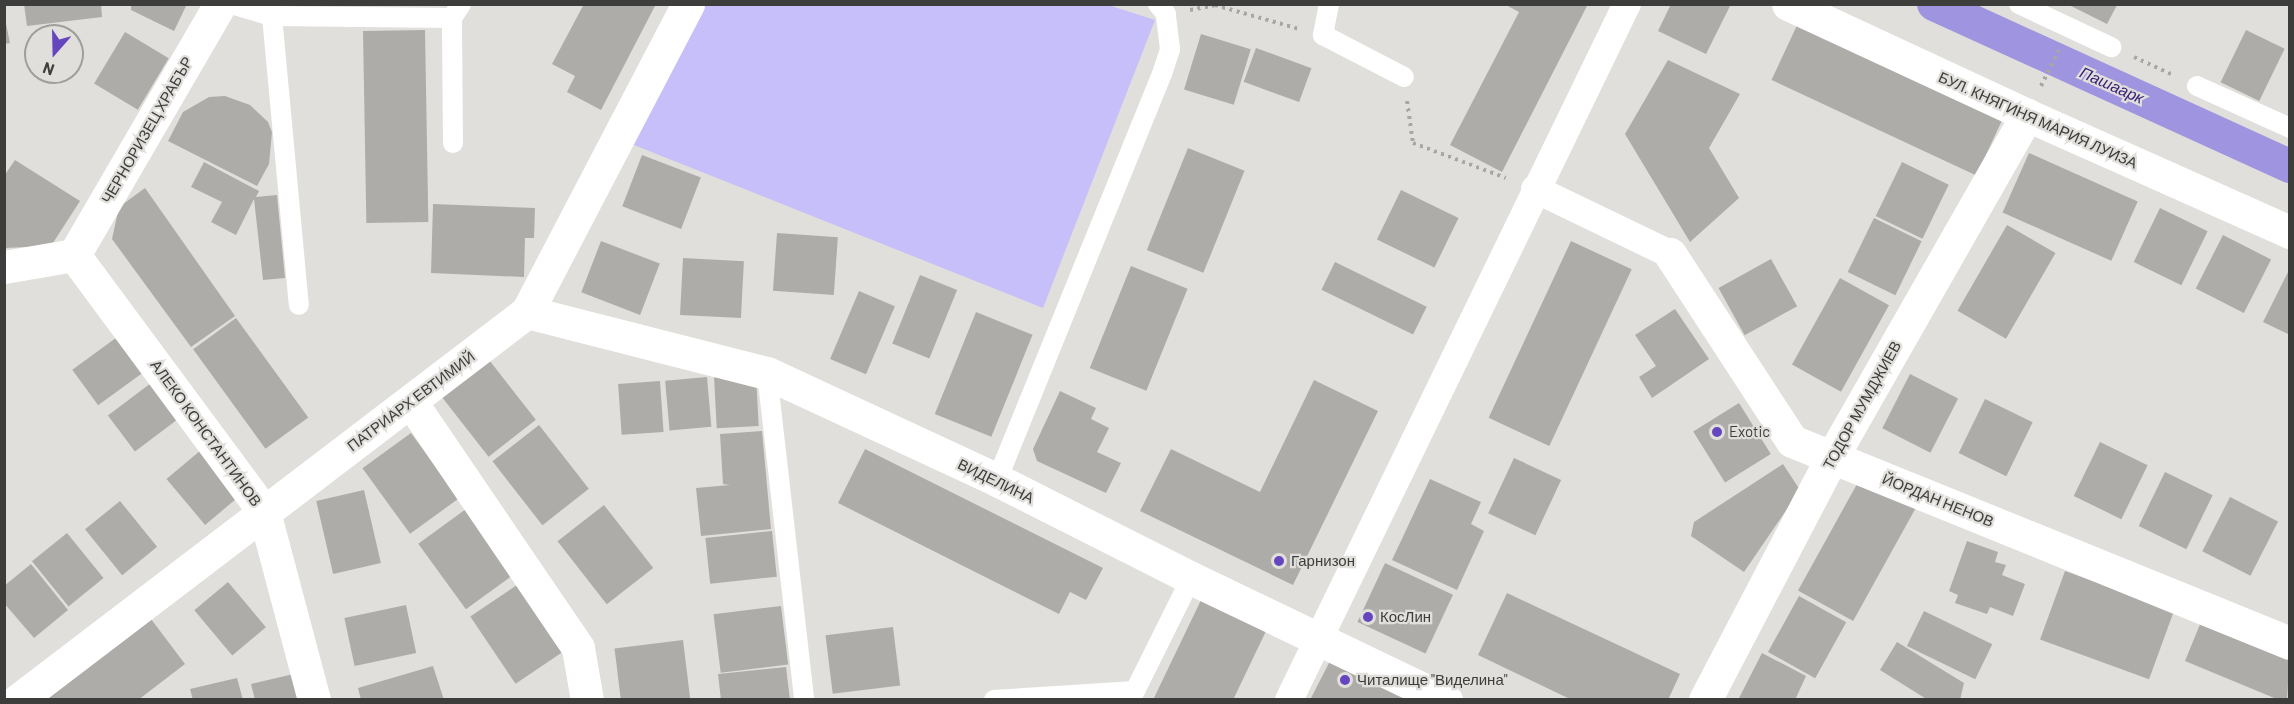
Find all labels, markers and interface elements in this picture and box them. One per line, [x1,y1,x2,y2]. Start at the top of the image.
north arrow [24,24,84,84]
street label: ЧЕРНОРИЗЕЦ ХРАБЪР [98,53,196,207]
text: N [40,59,57,80]
water label: Пашаарк [2077,62,2147,108]
street label: БУЛ. КНЯГИНЯ МАРИЯ ЛУИЗА [1936,68,2140,172]
street label: ТОДОР МУМДЖИЕВ [1819,338,1905,472]
street label: ПАТРИАРХ ЕВТИМИЙ [344,347,478,455]
street label: АЛЕКО КОНСТАНТИНОВ [147,356,265,510]
place label: Exotic [1729,423,1770,441]
marker: Exotic [1710,425,1724,439]
street label: ВИДЕЛИНА [955,455,1037,507]
street label: ЙОРДАН НЕНОВ [1880,469,1996,531]
place label: Гарнизон [1291,552,1355,570]
marker: Гарнизон [1272,554,1286,568]
place label: КосЛин [1380,608,1431,626]
marker: КосЛин [1361,610,1375,624]
place label: Читалище "Виделина" [1357,671,1508,689]
marker: Читалище "Виделина" [1338,673,1352,687]

